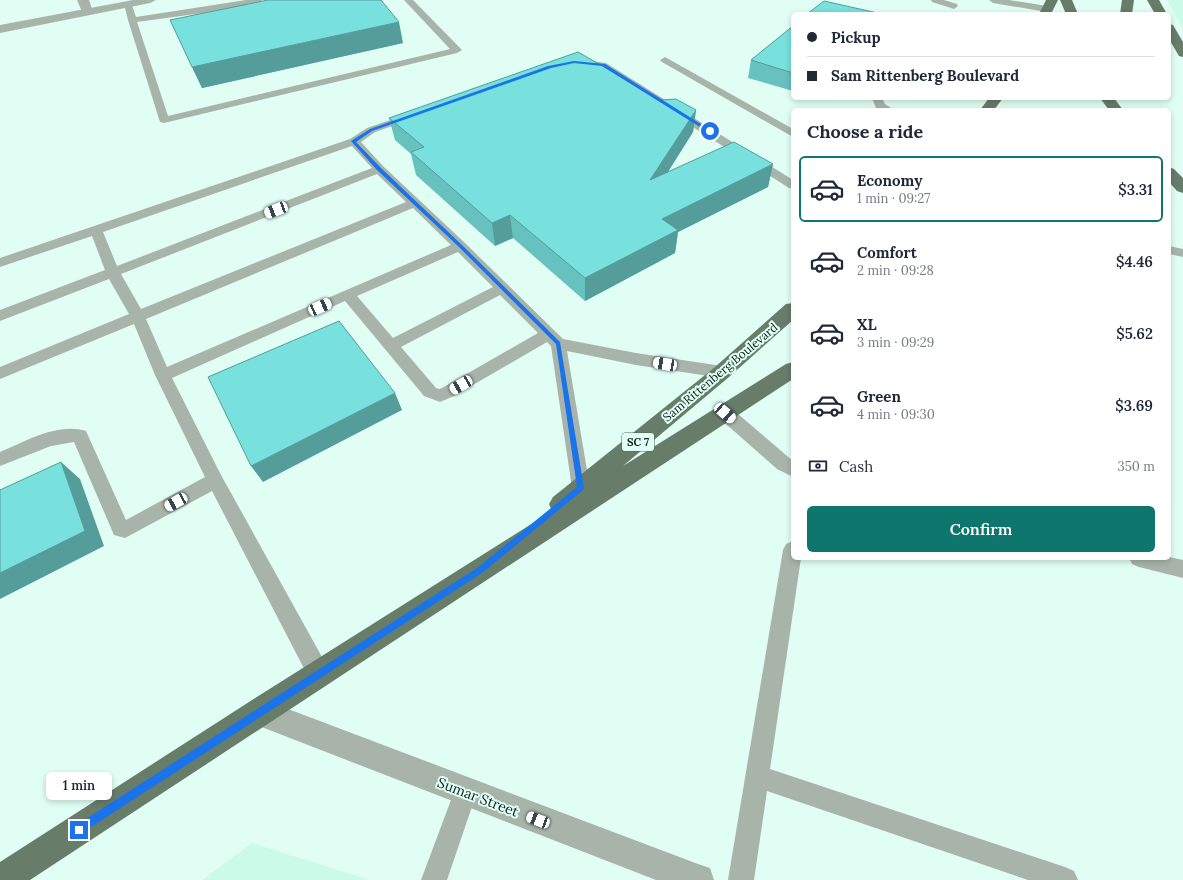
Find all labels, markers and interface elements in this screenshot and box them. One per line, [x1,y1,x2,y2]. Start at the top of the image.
text: Pickup [831,28,880,47]
text: Sam Rittenberg Boulevard [831,66,1019,85]
text: Choose a ride [807,120,923,143]
route start [701,122,719,140]
icon: car [809,171,845,207]
text: Economy [857,171,922,190]
text: $3.31 [1118,180,1153,199]
text: 1 min · 09:27 [857,190,930,207]
car [263,200,289,220]
icon: car [809,243,845,279]
text: Comfort [857,243,917,262]
text: $4.46 [1116,252,1153,271]
text: 2 min · 09:28 [857,262,934,279]
car [307,297,333,317]
icon: car [809,315,845,351]
text: XL [857,315,877,334]
street label: Sam Rittenberg Boulevard [659,320,781,424]
text: $5.62 [1116,324,1153,343]
text: 3 min · 09:29 [857,334,934,351]
car [652,356,678,372]
car [448,374,474,396]
icon: car [809,387,845,423]
text: Green [857,387,901,406]
text: $3.69 [1115,396,1153,415]
car [712,401,738,425]
text: 4 min · 09:30 [857,406,935,423]
road number: SC 7 [622,433,654,451]
icon: cash [807,455,829,477]
text: Cash [839,457,873,476]
text: 350 m [1118,458,1155,475]
car [163,491,189,513]
button: Confirm [807,506,1155,552]
callout: 1 min [46,772,112,800]
street label: Sumar Street [435,773,522,821]
text: 1 min [63,777,95,794]
car [525,810,551,830]
route end [70,821,88,839]

